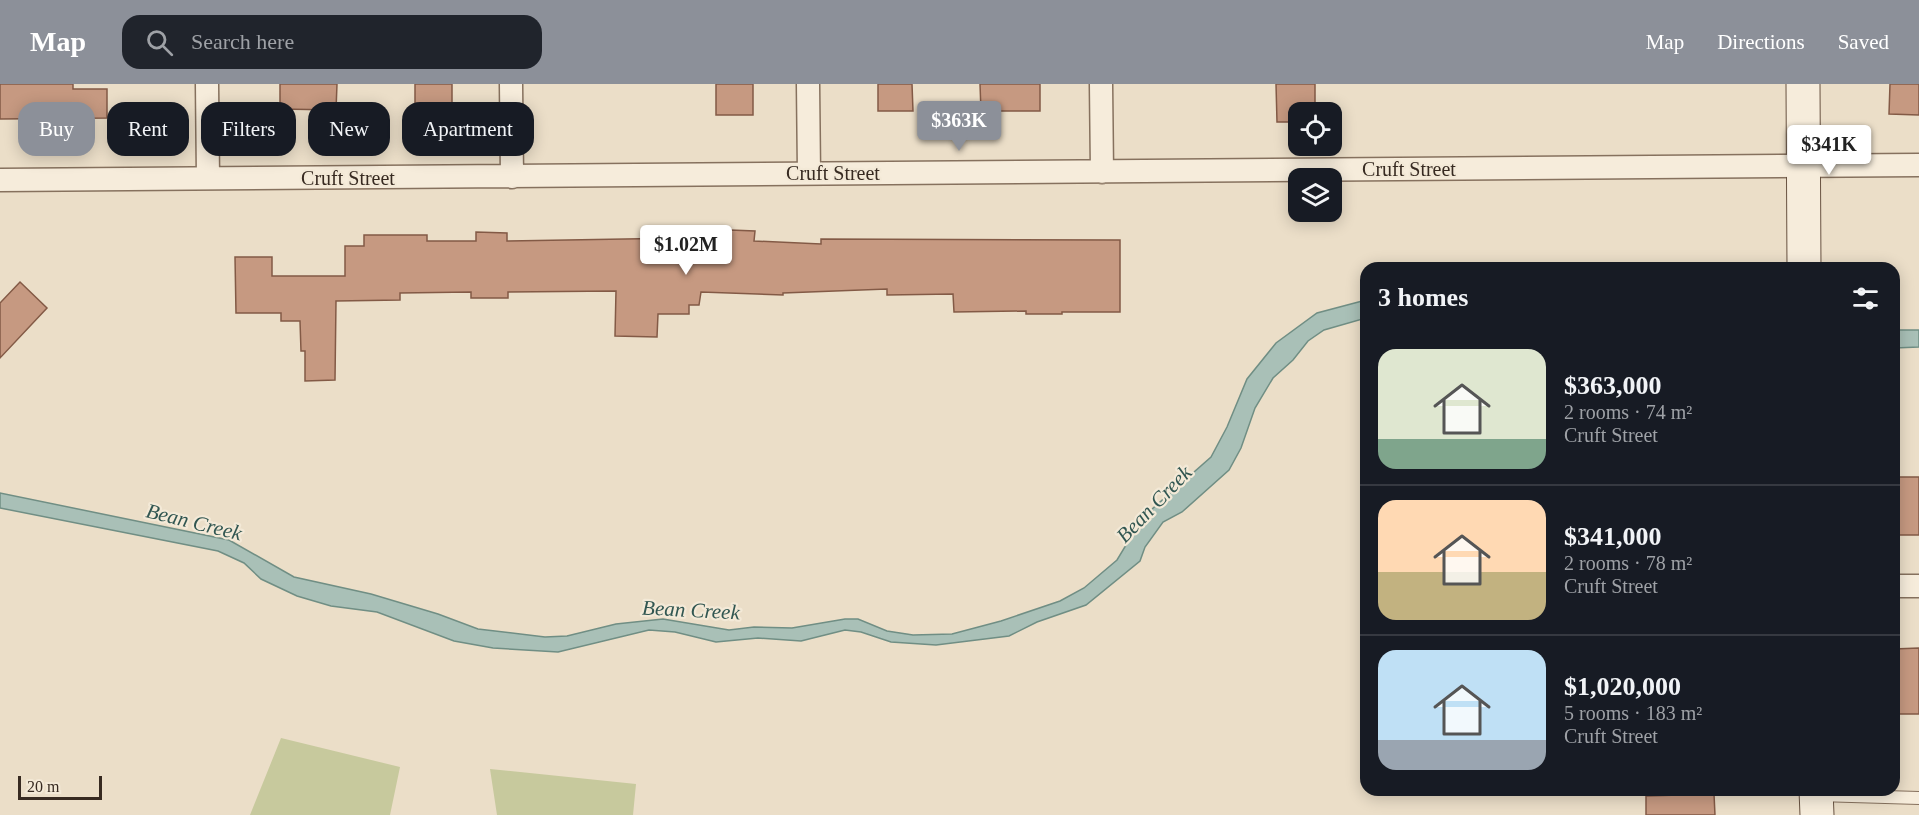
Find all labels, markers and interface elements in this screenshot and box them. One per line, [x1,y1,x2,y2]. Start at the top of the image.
search box [122,15,542,69]
text: Map [30,26,86,57]
icon: search [143,26,176,59]
text: Search here [191,29,294,54]
text: Map [1646,30,1684,54]
text: Directions [1717,30,1805,54]
text: Saved [1838,30,1889,54]
pin: $363K [917,101,1001,152]
chip: Buy [18,102,95,156]
chip: Rent [107,102,189,156]
chip: Filters [201,102,296,156]
chip: New [308,102,390,156]
chip: Apartment [402,102,534,156]
map controls [1288,102,1342,222]
button: locate [1288,102,1342,156]
text: $363K [931,109,987,131]
pin: $341K [1787,125,1871,176]
text: $341K [1801,133,1857,155]
street label: Cruft Street [1362,158,1456,180]
street label: Cruft Street [786,162,880,184]
street label: Cruft Street [301,167,395,189]
button: layers [1288,168,1342,222]
pin: $1.02M [637,225,735,276]
text: $1.02M [654,233,718,255]
icon: filters [1849,282,1882,315]
text: 3 homes [1378,283,1468,312]
text: $363,000 [1564,371,1662,400]
icon: home [1426,373,1498,445]
text: 2 rooms · 74 m² [1564,401,1692,423]
text: Cruft Street [1564,424,1658,446]
water label: Bean Creek [1111,460,1197,547]
water label: Bean Creek [144,499,245,546]
text: $341,000 [1564,522,1662,551]
icon: home [1426,524,1498,596]
text: 2 rooms · 78 m² [1564,552,1692,574]
text: Cruft Street [1564,575,1658,597]
water label: Bean Creek [642,595,741,625]
text: $1,020,000 [1564,672,1681,701]
icon: home [1426,674,1498,746]
text: 5 rooms · 183 m² [1564,702,1702,724]
text: Cruft Street [1564,725,1658,747]
scale bar [18,773,102,800]
text: 20 m [27,778,59,795]

